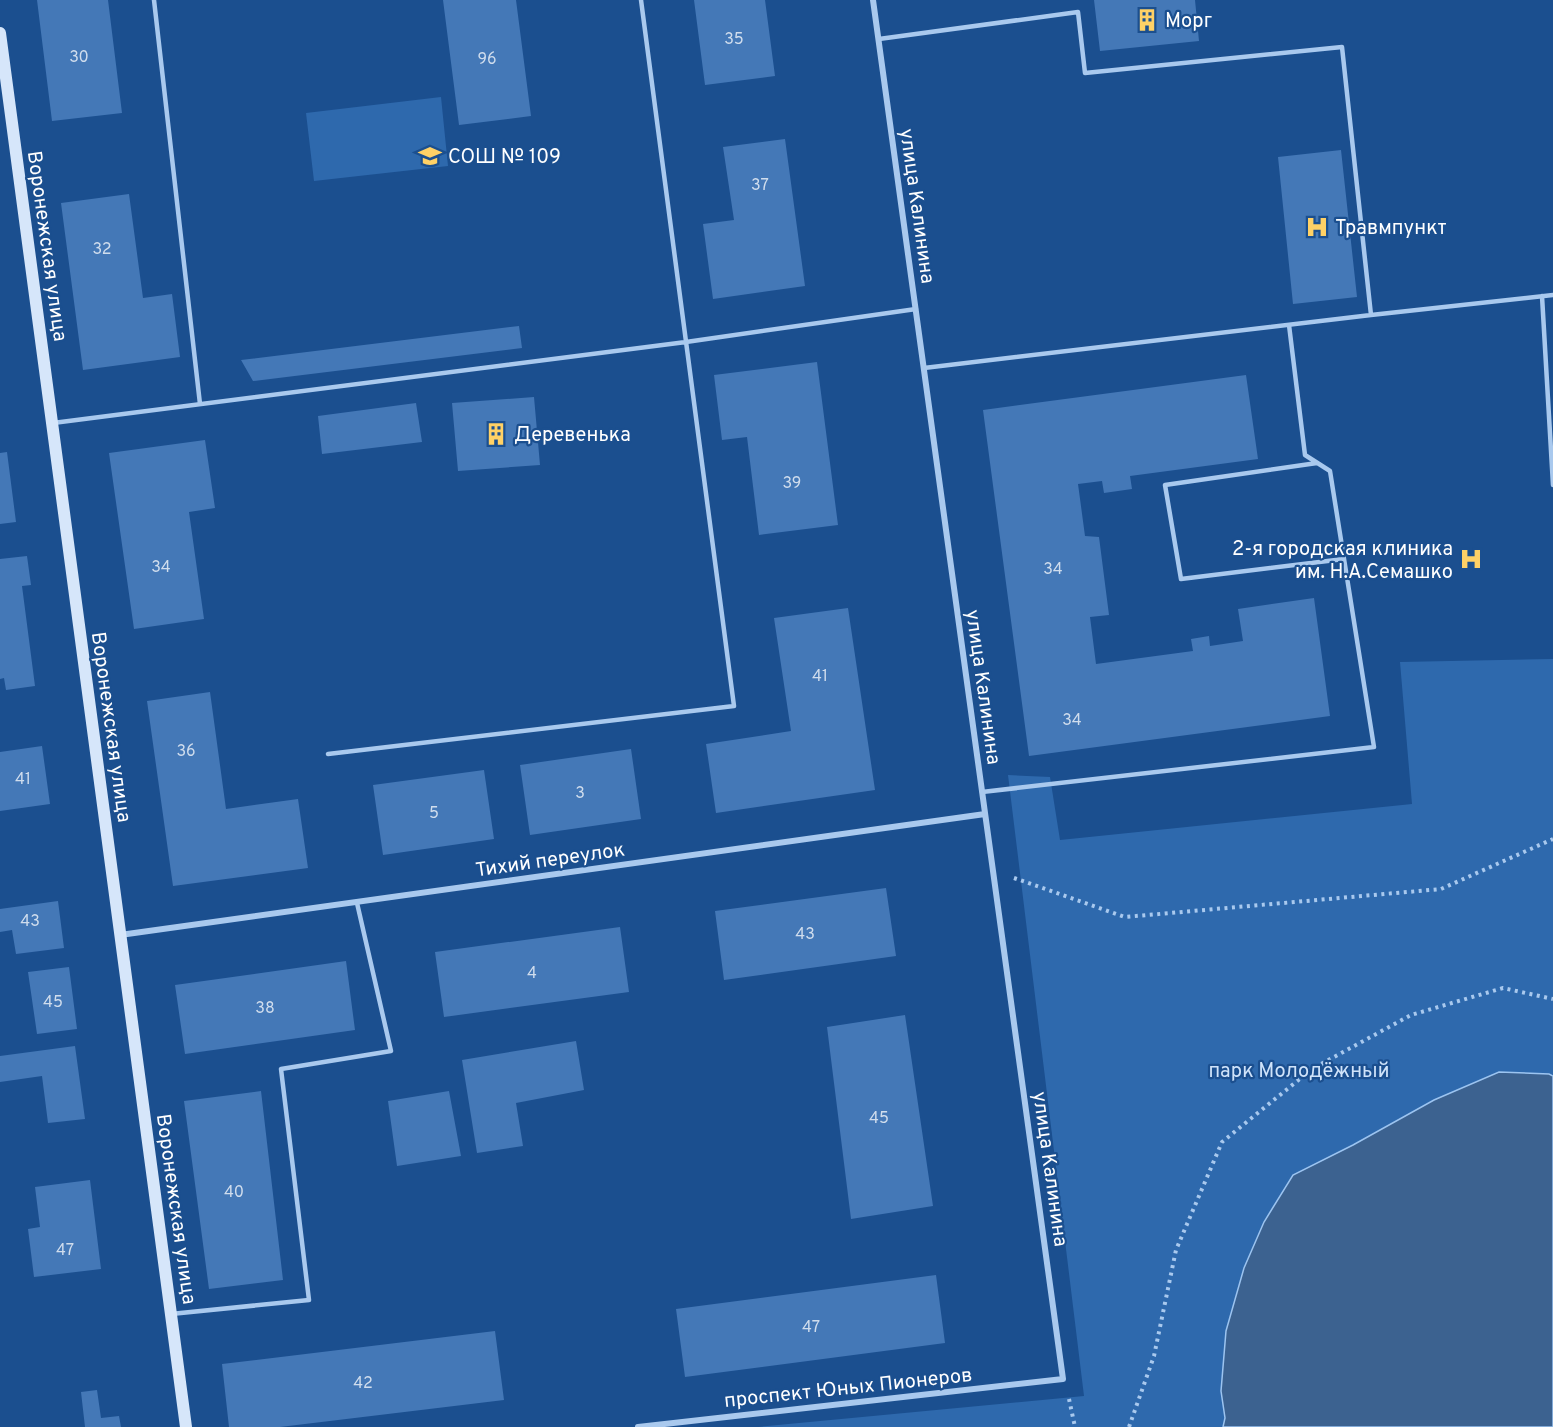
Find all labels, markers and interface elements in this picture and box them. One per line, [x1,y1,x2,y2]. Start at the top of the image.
building icon: Морг [1134,7,1160,33]
place label: Морг [1165,9,1212,35]
house number: 35 [724,30,744,50]
house number: 30 [69,48,89,68]
house number: 96 [477,50,497,70]
street label: улица Калинина [892,127,940,286]
school or university icon: СОШ № 109 [417,143,443,169]
place label: СОШ № 109 [448,145,561,171]
street label: Воронежская улица [20,149,72,343]
house number: 37 [751,176,769,196]
hospital icon: Травмпункт [1304,214,1330,240]
place label: Травмпункт [1335,216,1447,242]
house number: 32 [92,240,112,260]
building icon: Деревенька [483,421,509,447]
place label: Деревенька [514,423,631,449]
house number: 39 [783,474,801,494]
place label: 2-я городская клиника им. Н.А.Семашко [1232,537,1453,586]
hospital icon: 2-я городская клиника им. Н.А.Семашко [1458,546,1484,572]
house number: 34 [151,558,171,578]
house number: 34 [1043,560,1063,580]
street label: улица Калинина [958,608,1006,767]
street label: Воронежская улица [84,630,136,824]
house number: 41 [812,667,828,687]
house number: 34 [1062,711,1082,731]
house number: 36 [176,742,196,762]
house number: 41 [15,770,31,790]
house number: 3 [575,784,585,804]
house number: 5 [429,804,439,824]
street label: Тихий переулок [474,838,627,884]
house number: 43 [20,912,40,932]
house number: 43 [795,925,815,945]
house number: 4 [527,964,537,984]
house number: 45 [43,993,63,1013]
house number: 38 [255,999,275,1019]
park label: парк Молодёжный [1208,1059,1390,1085]
street label: улица Калинина [1025,1090,1073,1249]
house number: 45 [869,1109,889,1129]
street label: Воронежская улица [149,1112,201,1306]
house number: 40 [224,1183,244,1203]
house number: 47 [56,1241,74,1261]
house number: 47 [802,1318,820,1338]
street label: проспект Юных Пионеров [723,1363,974,1415]
house number: 42 [353,1374,373,1394]

